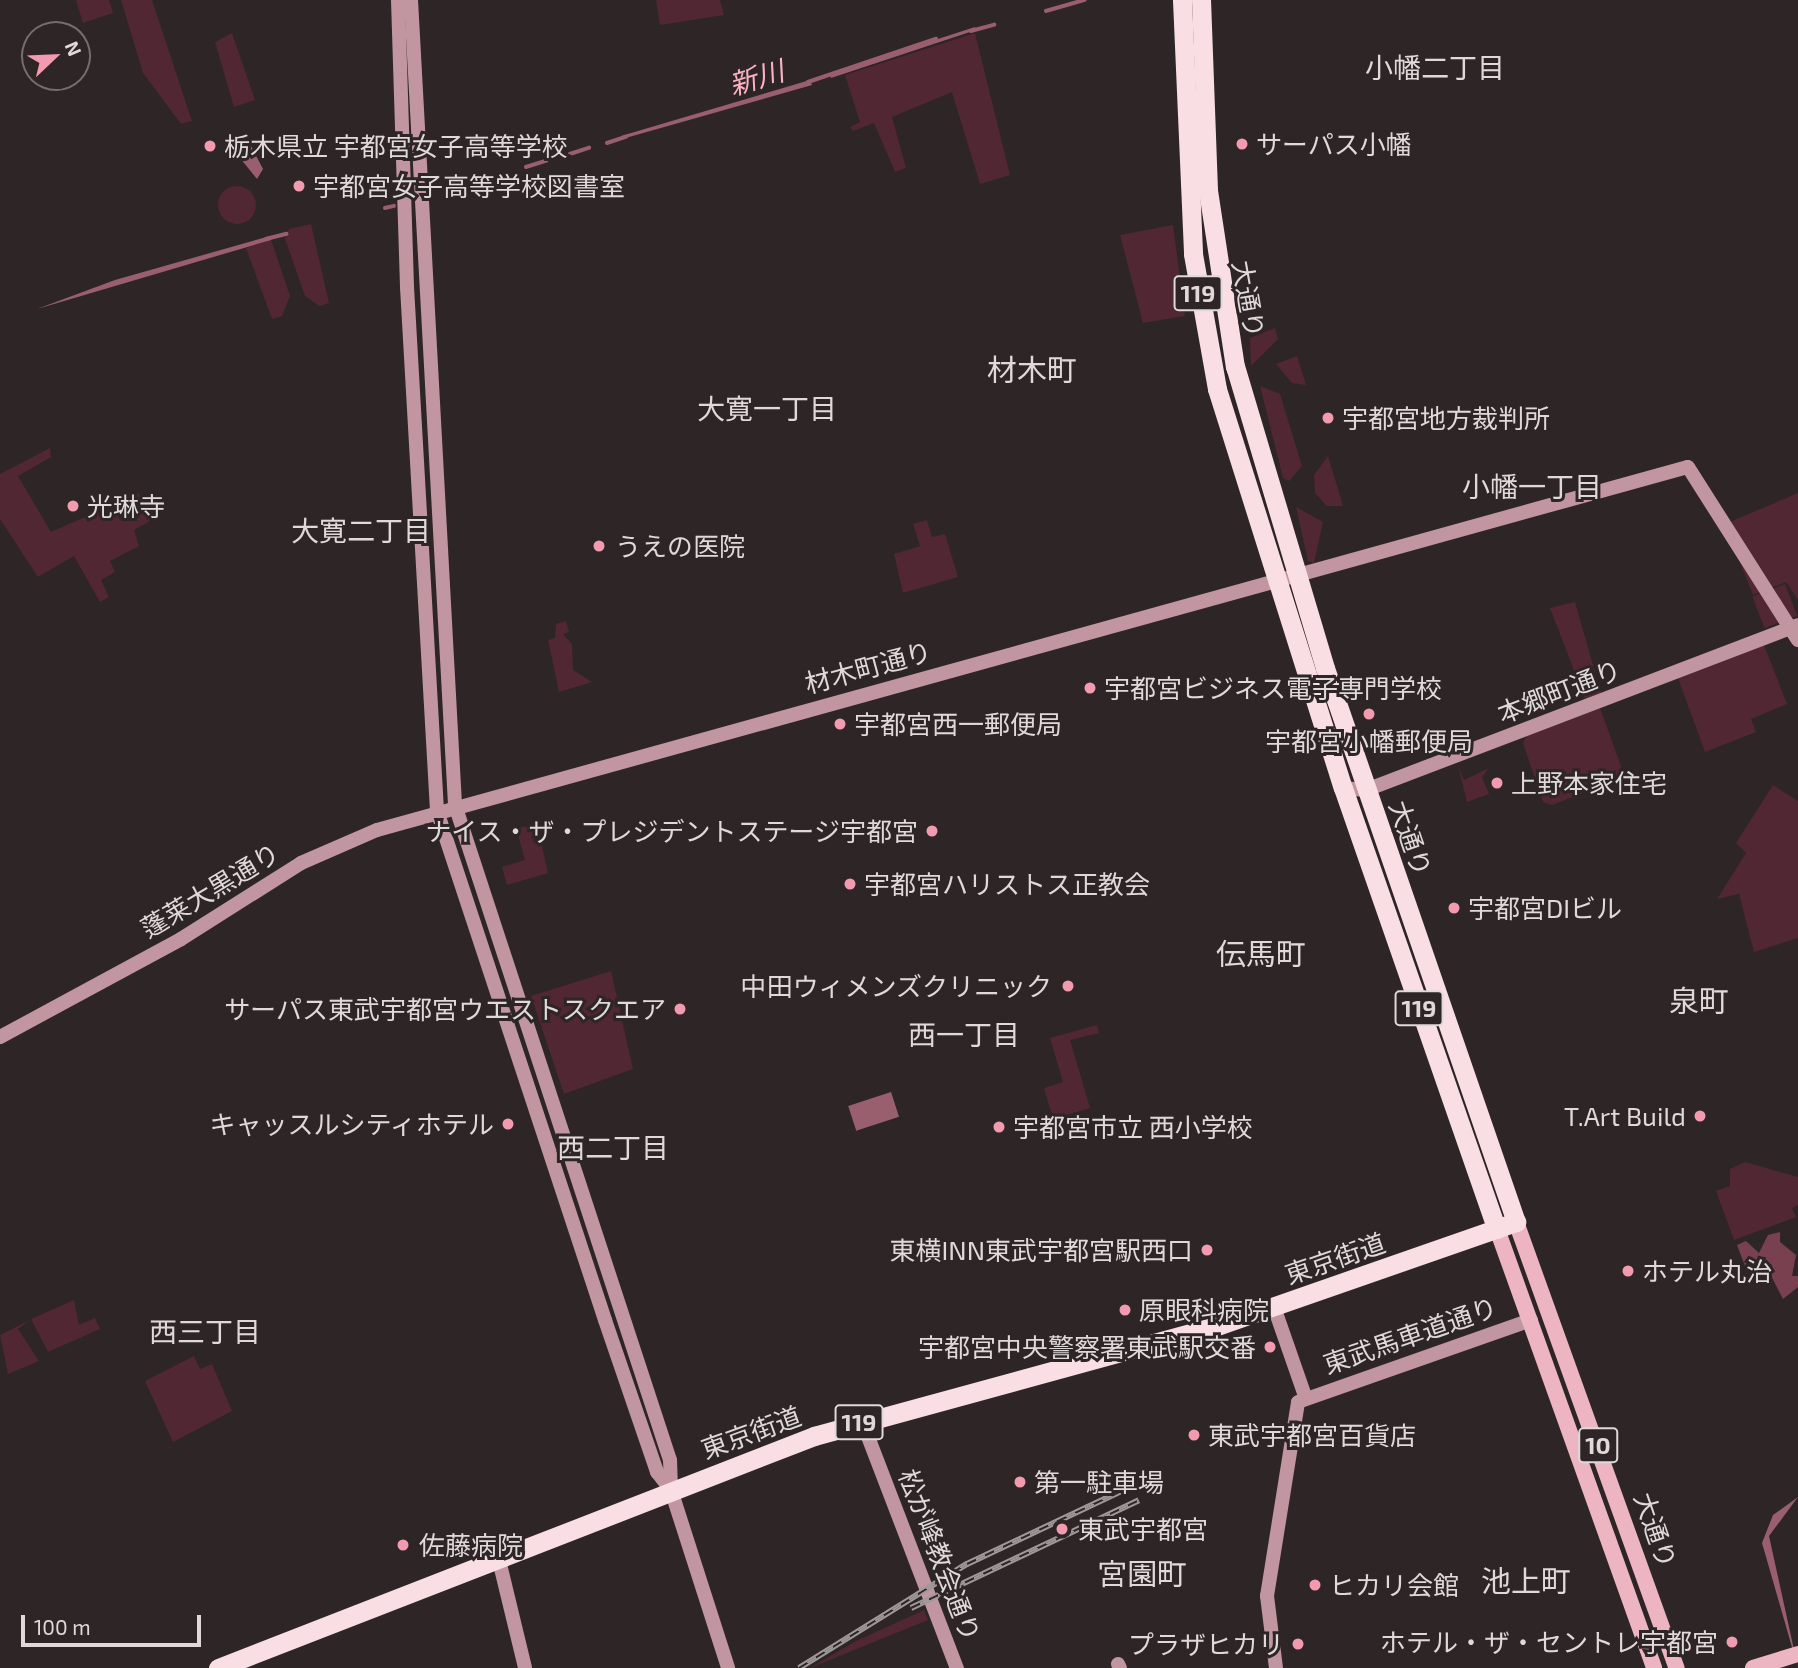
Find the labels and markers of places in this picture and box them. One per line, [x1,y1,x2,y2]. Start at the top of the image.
place label: サーパス小幡 [1256,128,1412,160]
place label: 栃木県立 宇都宮女子高等学校 [224,130,568,162]
marker: サーパス小幡 [1234,136,1250,152]
marker: 栃木県立 宇都宮女子高等学校 [202,138,218,154]
place label: 宇都宮女子高等学校図書室 [313,170,625,202]
marker: 宇都宮女子高等学校図書室 [291,178,307,194]
place label: 宇都宮地方裁判所 [1342,402,1550,434]
marker: 宇都宮地方裁判所 [1320,410,1336,426]
place label: 光琳寺 [87,490,165,522]
marker: 光琳寺 [65,498,81,514]
place label: うえの医院 [615,530,745,562]
marker: うえの医院 [589,536,609,556]
place label: 宇都宮ビジネス電子専門学校 [1104,672,1442,704]
marker: 宇都宮ビジネス電子専門学校 [1082,680,1098,696]
marker: 宇都宮小幡郵便局 [1361,706,1377,722]
place label: 宇都宮西一郵便局 [854,708,1062,740]
marker: 宇都宮西一郵便局 [832,716,848,732]
place label: 宇都宮小幡郵便局 [1265,725,1473,757]
place label: 上野本家住宅 [1511,767,1667,799]
marker: 上野本家住宅 [1489,775,1505,791]
place label: ナイス・ザ・プレジデントステージ宇都宮 [424,815,918,847]
marker: ナイス・ザ・プレジデントステージ宇都宮 [924,823,940,839]
place label: 宇都宮ハリストス正教会 [864,868,1150,900]
marker: 宇都宮ハリストス正教会 [842,876,858,892]
place label: 宇都宮DIビル [1468,892,1622,924]
marker: 宇都宮DIビル [1446,900,1462,916]
place label: 中田ウィメンズクリニック [740,970,1052,1002]
marker: 中田ウィメンズクリニック [1058,976,1078,996]
place label: サーパス東武宇都宮ウエストスクエア [224,993,666,1025]
marker: サーパス東武宇都宮ウエストスクエア [672,1001,688,1017]
place label: T.Art Build [1564,1100,1686,1132]
place label: キャッスルシティホテル [208,1108,494,1140]
marker: T.Art Build [1692,1108,1708,1124]
place label: 宇都宮市立 西小学校 [1013,1111,1253,1143]
marker: キャッスルシティホテル [500,1116,516,1132]
marker: 宇都宮市立 西小学校 [991,1119,1007,1135]
place label: 東横INN東武宇都宮駅西口 [890,1234,1193,1266]
marker: 東横INN東武宇都宮駅西口 [1199,1242,1215,1258]
place label: ホテル丸治 [1642,1255,1772,1287]
marker: ホテル丸治 [1620,1263,1636,1279]
place label: 原眼科病院 [1139,1294,1269,1326]
marker: 原眼科病院 [1117,1302,1133,1318]
place label: 宇都宮中央警察署東武駅交番 [918,1331,1256,1363]
marker: 宇都宮中央警察署東武駅交番 [1262,1339,1278,1355]
place label: 東武宇都宮百貨店 [1208,1419,1416,1451]
marker: 東武宇都宮百貨店 [1186,1427,1202,1443]
place label: 第一駐車場 [1034,1466,1164,1498]
marker: 第一駐車場 [1012,1474,1028,1490]
place label: 東武宇都宮 [1078,1513,1208,1545]
marker: 東武宇都宮 [1052,1519,1072,1539]
place label: 佐藤病院 [419,1529,523,1561]
marker: 佐藤病院 [393,1535,413,1555]
place label: ヒカリ会館 [1329,1569,1459,1601]
marker: ヒカリ会館 [1307,1577,1323,1593]
place label: ホテル・ザ・セントレ宇都宮 [1380,1626,1718,1658]
place label: プラザヒカリ [1128,1628,1284,1660]
marker: ホテル・ザ・セントレ宇都宮 [1724,1634,1740,1650]
marker: プラザヒカリ [1290,1636,1306,1652]

